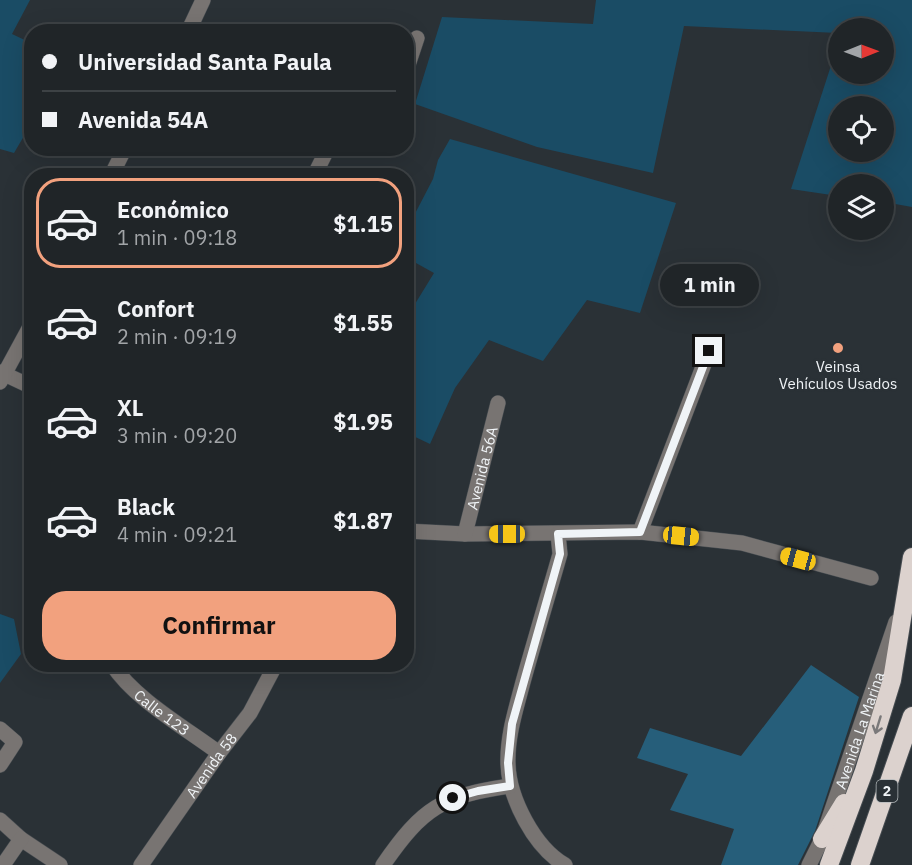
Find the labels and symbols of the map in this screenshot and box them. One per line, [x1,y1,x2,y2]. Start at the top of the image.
north arrow [828,18,894,84]
callout: 1 min [660,264,758,306]
route end [695,337,722,364]
marker: Veinsa Vehículos Usados [831,341,845,355]
place label: Veinsa Vehículos Usados [779,357,897,393]
street label: Avenida 56A [462,424,501,512]
car [489,525,525,543]
car [662,525,700,547]
car [778,546,818,572]
street label: Avenida La Marina [830,669,888,791]
street label: Calle 123 [131,685,194,739]
one-way arrow [872,715,883,734]
street label: Avenida 58 [181,729,241,801]
road number: 2 [876,780,898,802]
route start [439,784,466,811]

